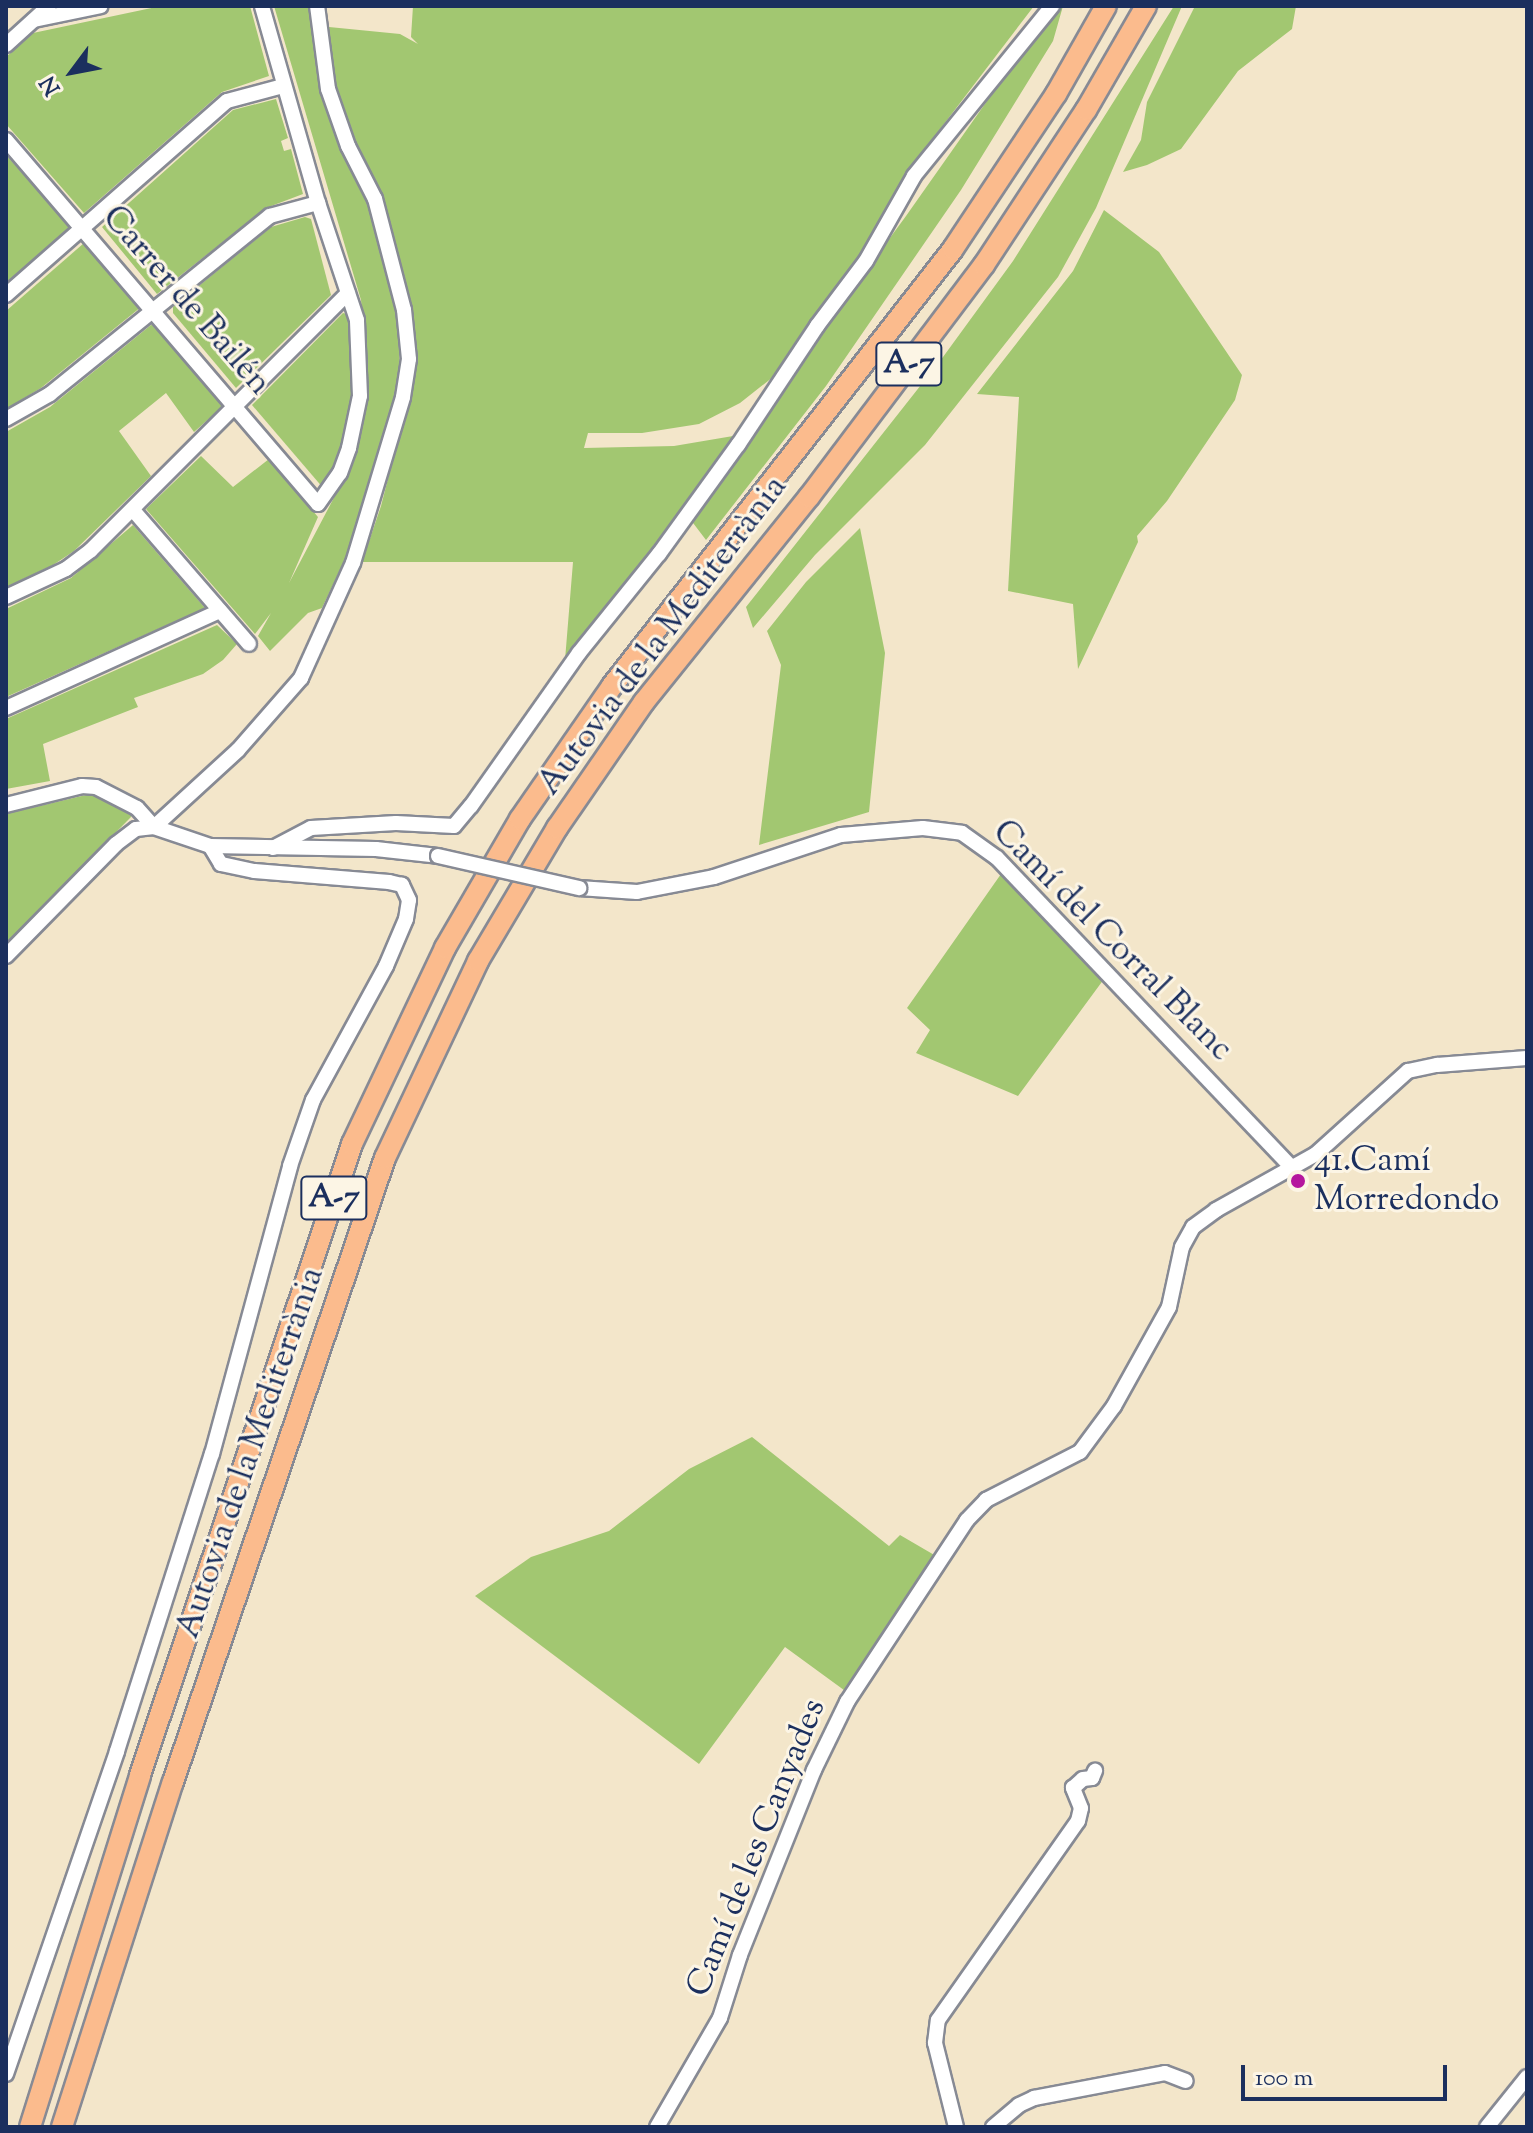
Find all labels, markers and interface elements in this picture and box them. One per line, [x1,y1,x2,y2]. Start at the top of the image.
north arrow [32,32,112,112]
text: N [33,69,70,101]
street label: Carrer de Bailén [93,198,279,404]
road number: A-7 [875,336,943,392]
street label: Autovia de la Mediterrània [530,468,796,804]
street label: Camí del Corral Blanc [983,812,1241,1070]
place label: 41.Camí Morredondo [1314,1141,1499,1220]
road number: A-7 [300,1170,368,1226]
marker: 41.Camí Morredondo [1289,1172,1307,1190]
street label: Autovia de la Mediterrània [168,1262,334,1644]
street label: Camí de les Canyades [679,1693,835,2003]
scale bar [1245,2049,1451,2099]
text: 100 m [1255,2062,1313,2096]

